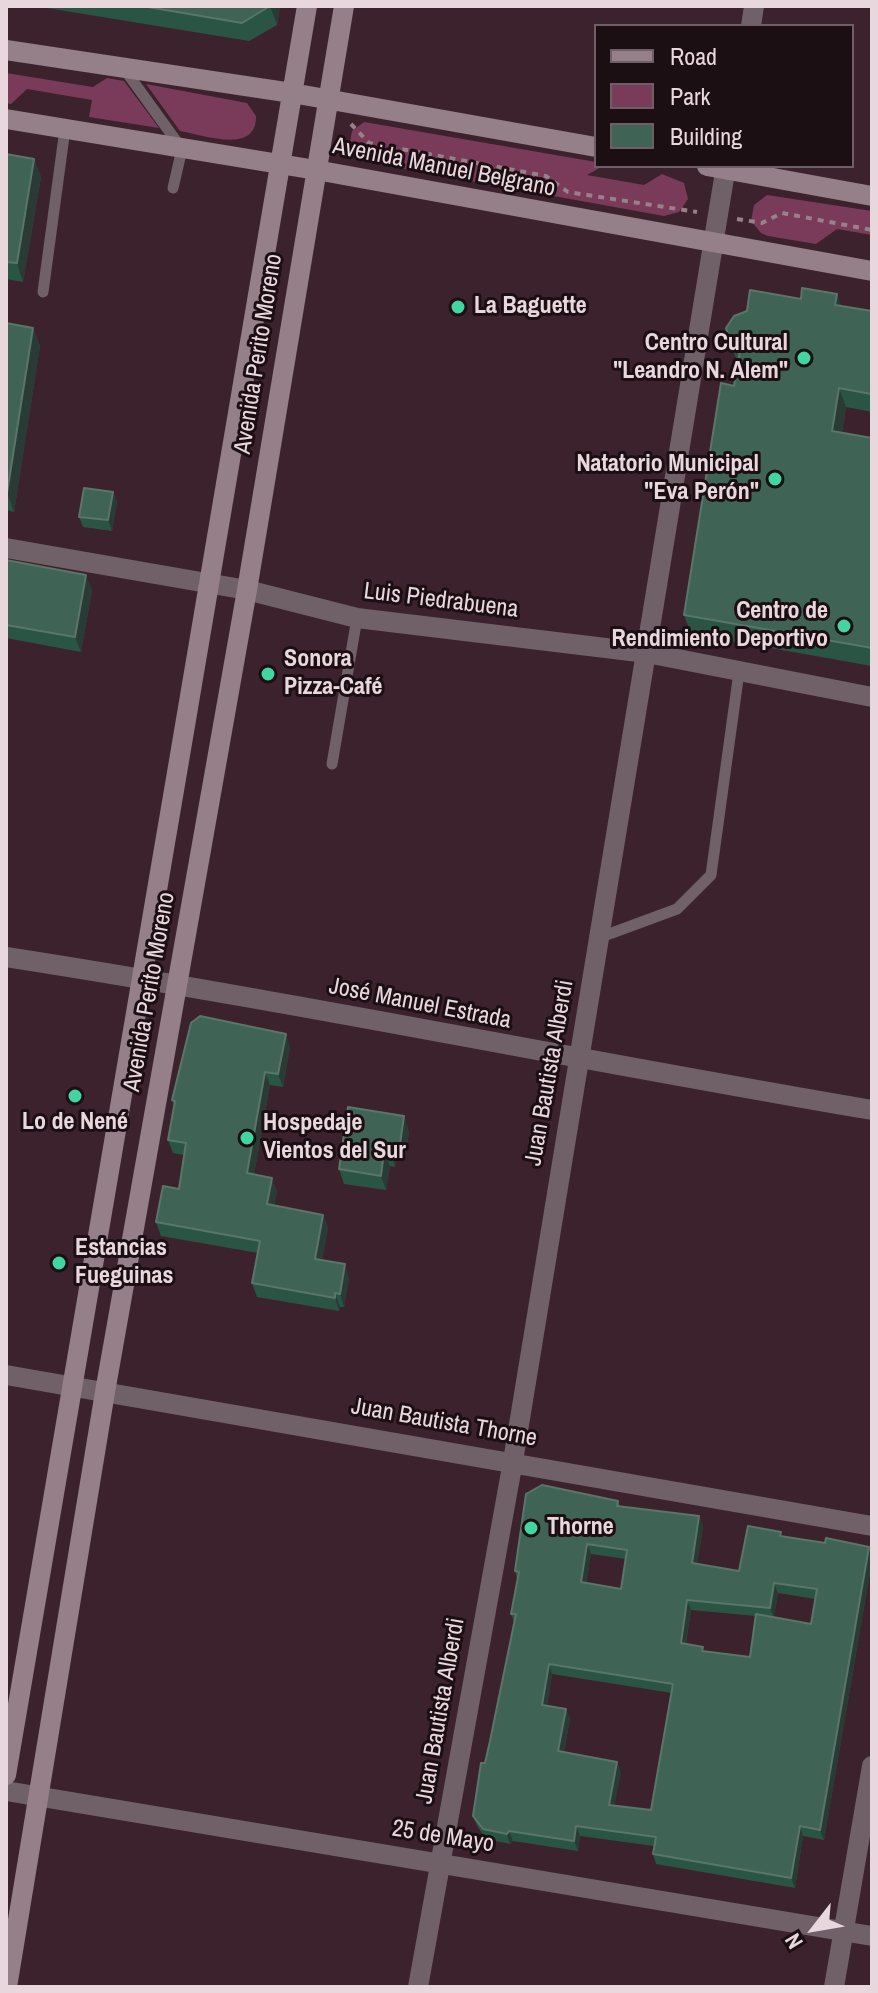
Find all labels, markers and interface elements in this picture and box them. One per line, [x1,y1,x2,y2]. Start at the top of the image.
legend [594,24,854,168]
text: Road [670,40,717,72]
text: Park [670,80,710,112]
text: Building [670,120,742,152]
street label: Avenida Manuel Belgrano [330,132,558,204]
street label: Avenida Perito Moreno [229,252,289,456]
place label: La Baguette [474,293,587,321]
marker: La Baguette [449,298,467,316]
place label: Centro Cultural "Leandro N. Alem" [613,330,788,386]
marker: Centro Cultural "Leandro N. Alem" [795,349,813,367]
place label: Natatorio Municipal "Eva Perón" [576,451,759,507]
marker: Natatorio Municipal "Eva Perón" [766,470,784,488]
street label: Luis Piedrabuena [362,577,520,625]
place label: Centro de Rendimiento Deportivo [611,598,828,654]
marker: Centro de Rendimiento Deportivo [835,617,853,635]
place label: Sonora Pizza-Café [284,646,382,702]
marker: Sonora Pizza-Café [259,665,277,683]
street label: Avenida Perito Moreno [118,890,182,1094]
street label: José Manuel Estrada [327,972,513,1036]
street label: Juan Bautista Alberdi [519,978,581,1168]
marker: Lo de Nené [66,1087,84,1105]
place label: Lo de Nené [22,1109,128,1137]
place label: Hospedaje Vientos del Sur [263,1110,406,1166]
marker: Hospedaje Vientos del Sur [238,1129,256,1147]
place label: Estancias Fueguinas [75,1235,173,1291]
marker: Estancias Fueguinas [50,1254,68,1272]
street label: Juan Bautista Thorne [349,1392,539,1454]
place label: Thorne [547,1514,614,1542]
marker: Thorne [522,1519,540,1537]
street label: Juan Bautista Alberdi [410,1616,472,1806]
street label: 25 de Mayo [390,1815,496,1859]
north arrow [774,1889,854,1969]
text: N [777,1928,810,1955]

